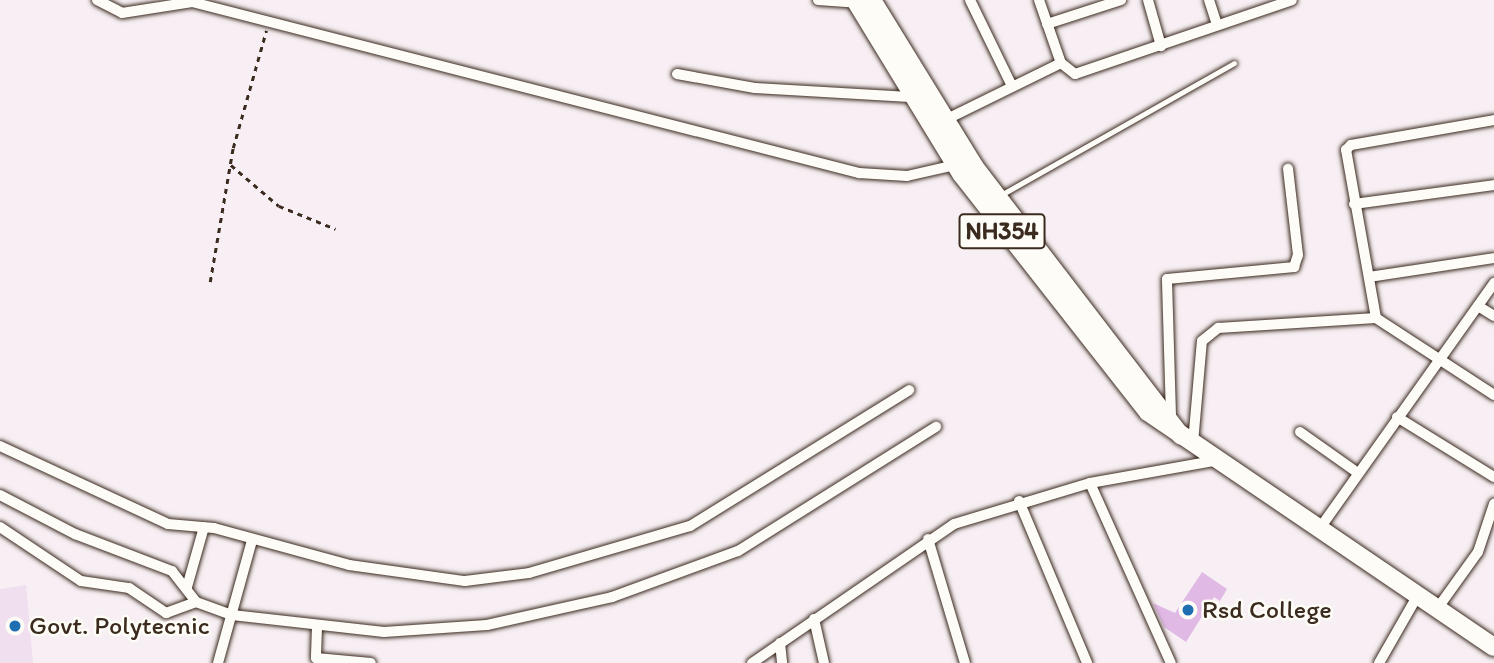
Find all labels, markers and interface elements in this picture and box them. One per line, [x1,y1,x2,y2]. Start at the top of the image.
road number: NH354 [958,210,1046,252]
place label: Rsd College [1202,594,1332,626]
marker: Rsd College [1180,602,1196,618]
place label: Govt. Polytecnic [29,610,208,642]
marker: Govt. Polytecnic [7,618,23,634]

